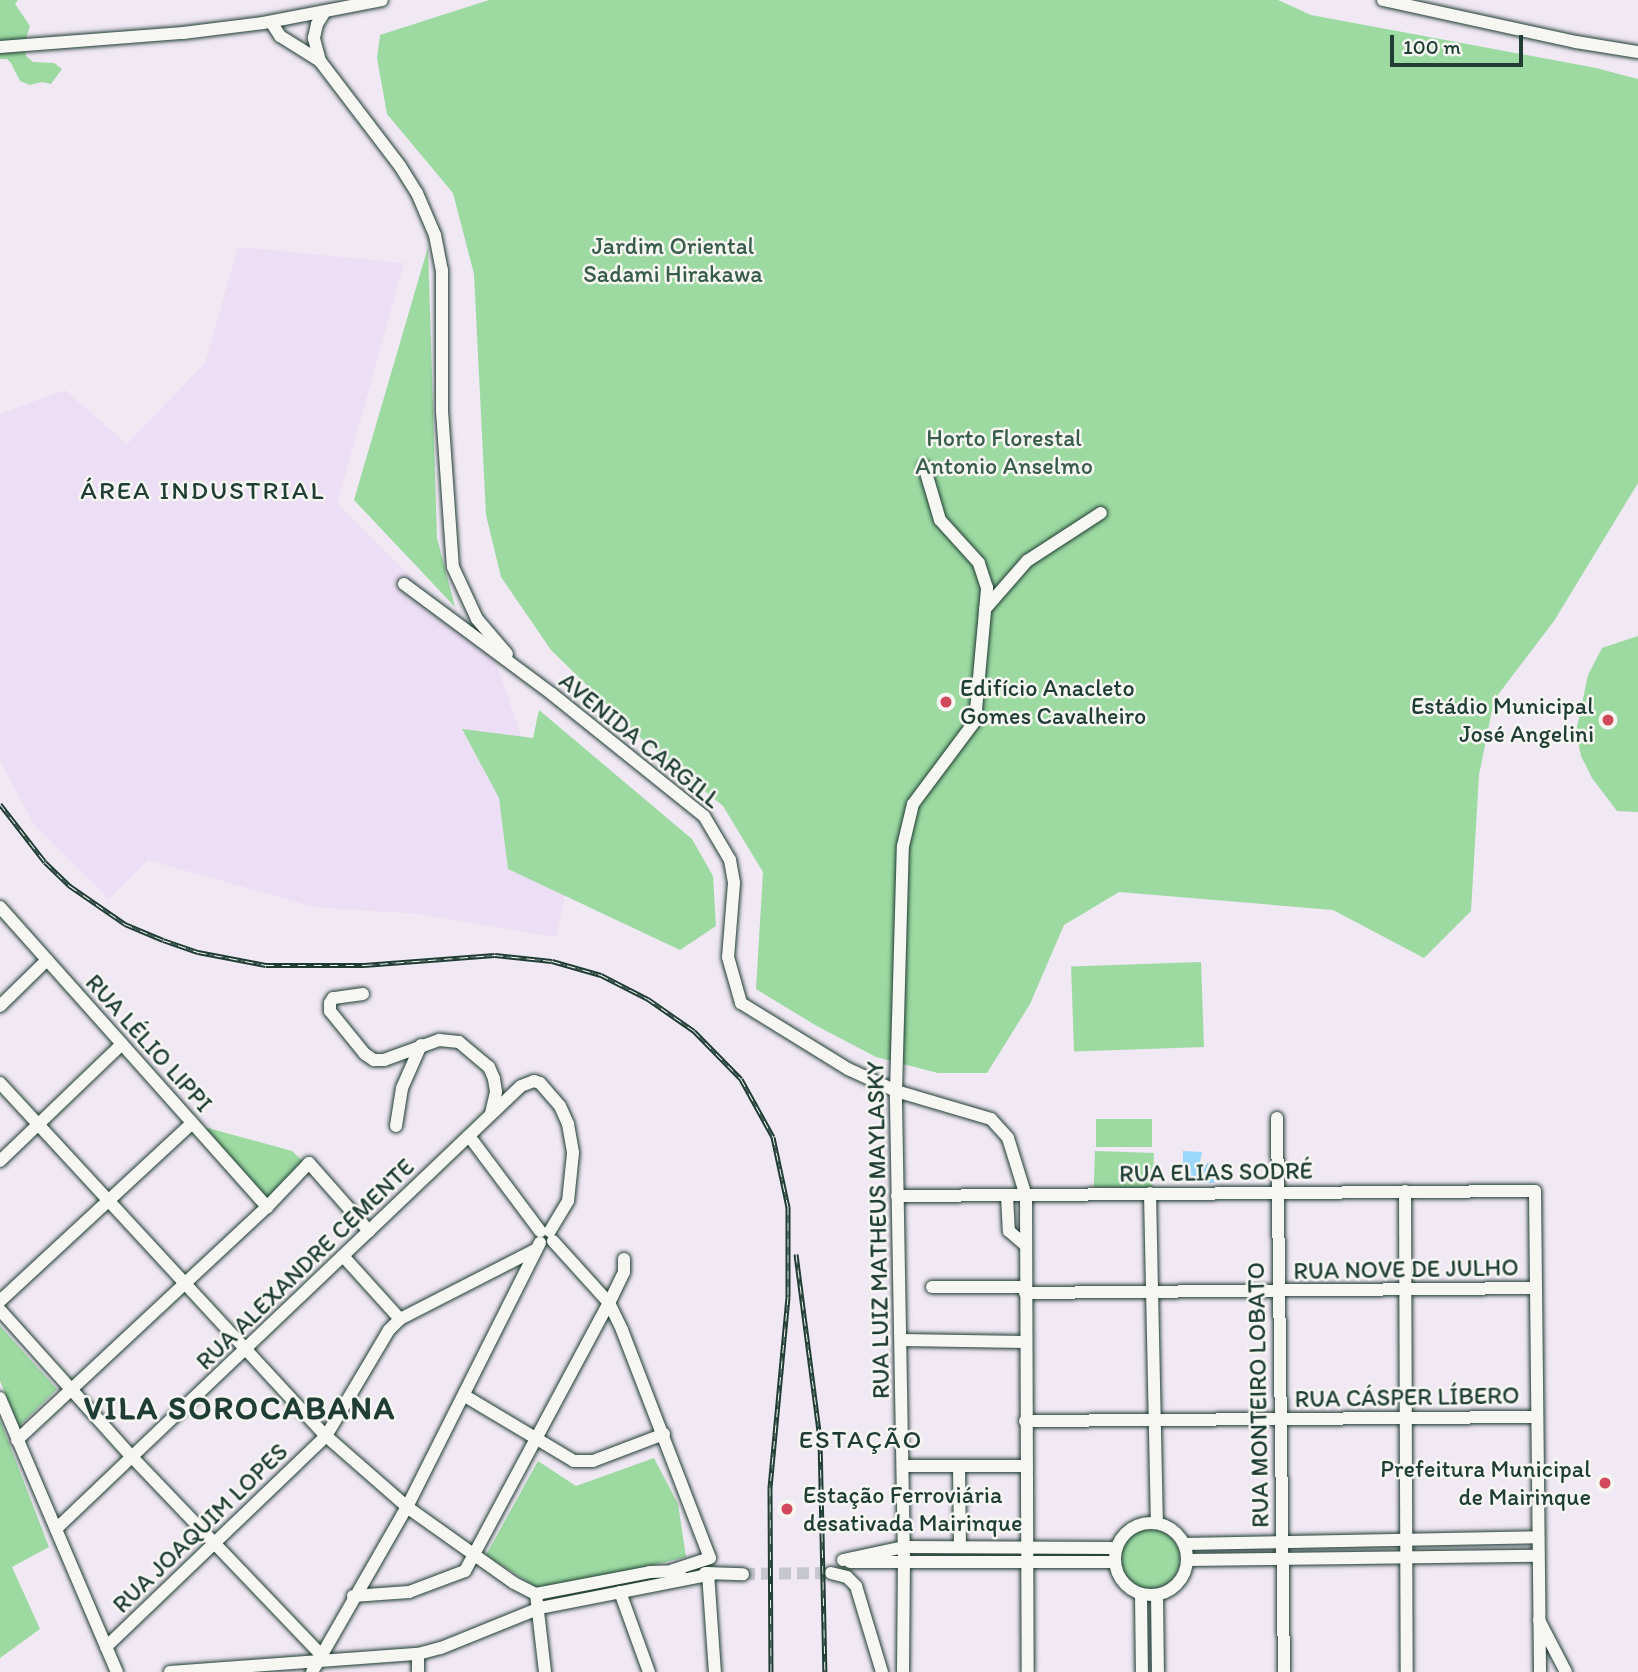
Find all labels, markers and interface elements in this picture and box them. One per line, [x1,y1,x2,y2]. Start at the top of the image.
scale bar [1393,21,1526,65]
text: 100 m [1403,34,1461,59]
park label: Jardim Oriental Sadami Hirakawa [583,232,763,288]
park label: Horto Florestal Antonio Anselmo [915,424,1093,480]
district label: ÁREA INDUSTRIAL [82,475,324,507]
street label: AVENIDA CARGILL [555,667,725,813]
place label: Edifício Anacleto Gomes Cavalheiro [960,674,1146,730]
place label: Estádio Municipal José Angelini [1411,692,1594,748]
marker: Edifício Anacleto Gomes Cavalheiro [938,694,954,710]
marker: Estádio Municipal José Angelini [1600,712,1616,728]
street label: RUA LÉLIO LIPPI [80,968,218,1118]
street label: RUA LUIZ MATHEUS MAYLASKY [861,1063,895,1397]
street label: RUA ALEXANDRE CEMENTE [190,1152,420,1376]
street label: RUA ELIAS SODRÉ [1120,1156,1312,1188]
street label: RUA NOVE DE JULHO [1293,1253,1519,1285]
street label: RUA MONTEIRO LOBATO [1241,1261,1275,1529]
street label: RUA CÁSPER LÍBERO [1295,1381,1519,1413]
district label: VILA SOROCABANA [85,1389,395,1427]
district label: ESTAÇÃO [799,1424,923,1456]
street label: RUA JOAQUIM LOPES [107,1437,293,1619]
place label: Prefeitura Municipal de Mairinque [1380,1455,1591,1511]
marker: Prefeitura Municipal de Mairinque [1597,1475,1613,1491]
place label: Estação Ferroviária desativada Mairinque [803,1481,1022,1537]
marker: Estação Ferroviária desativada Mairinque [777,1499,797,1519]

